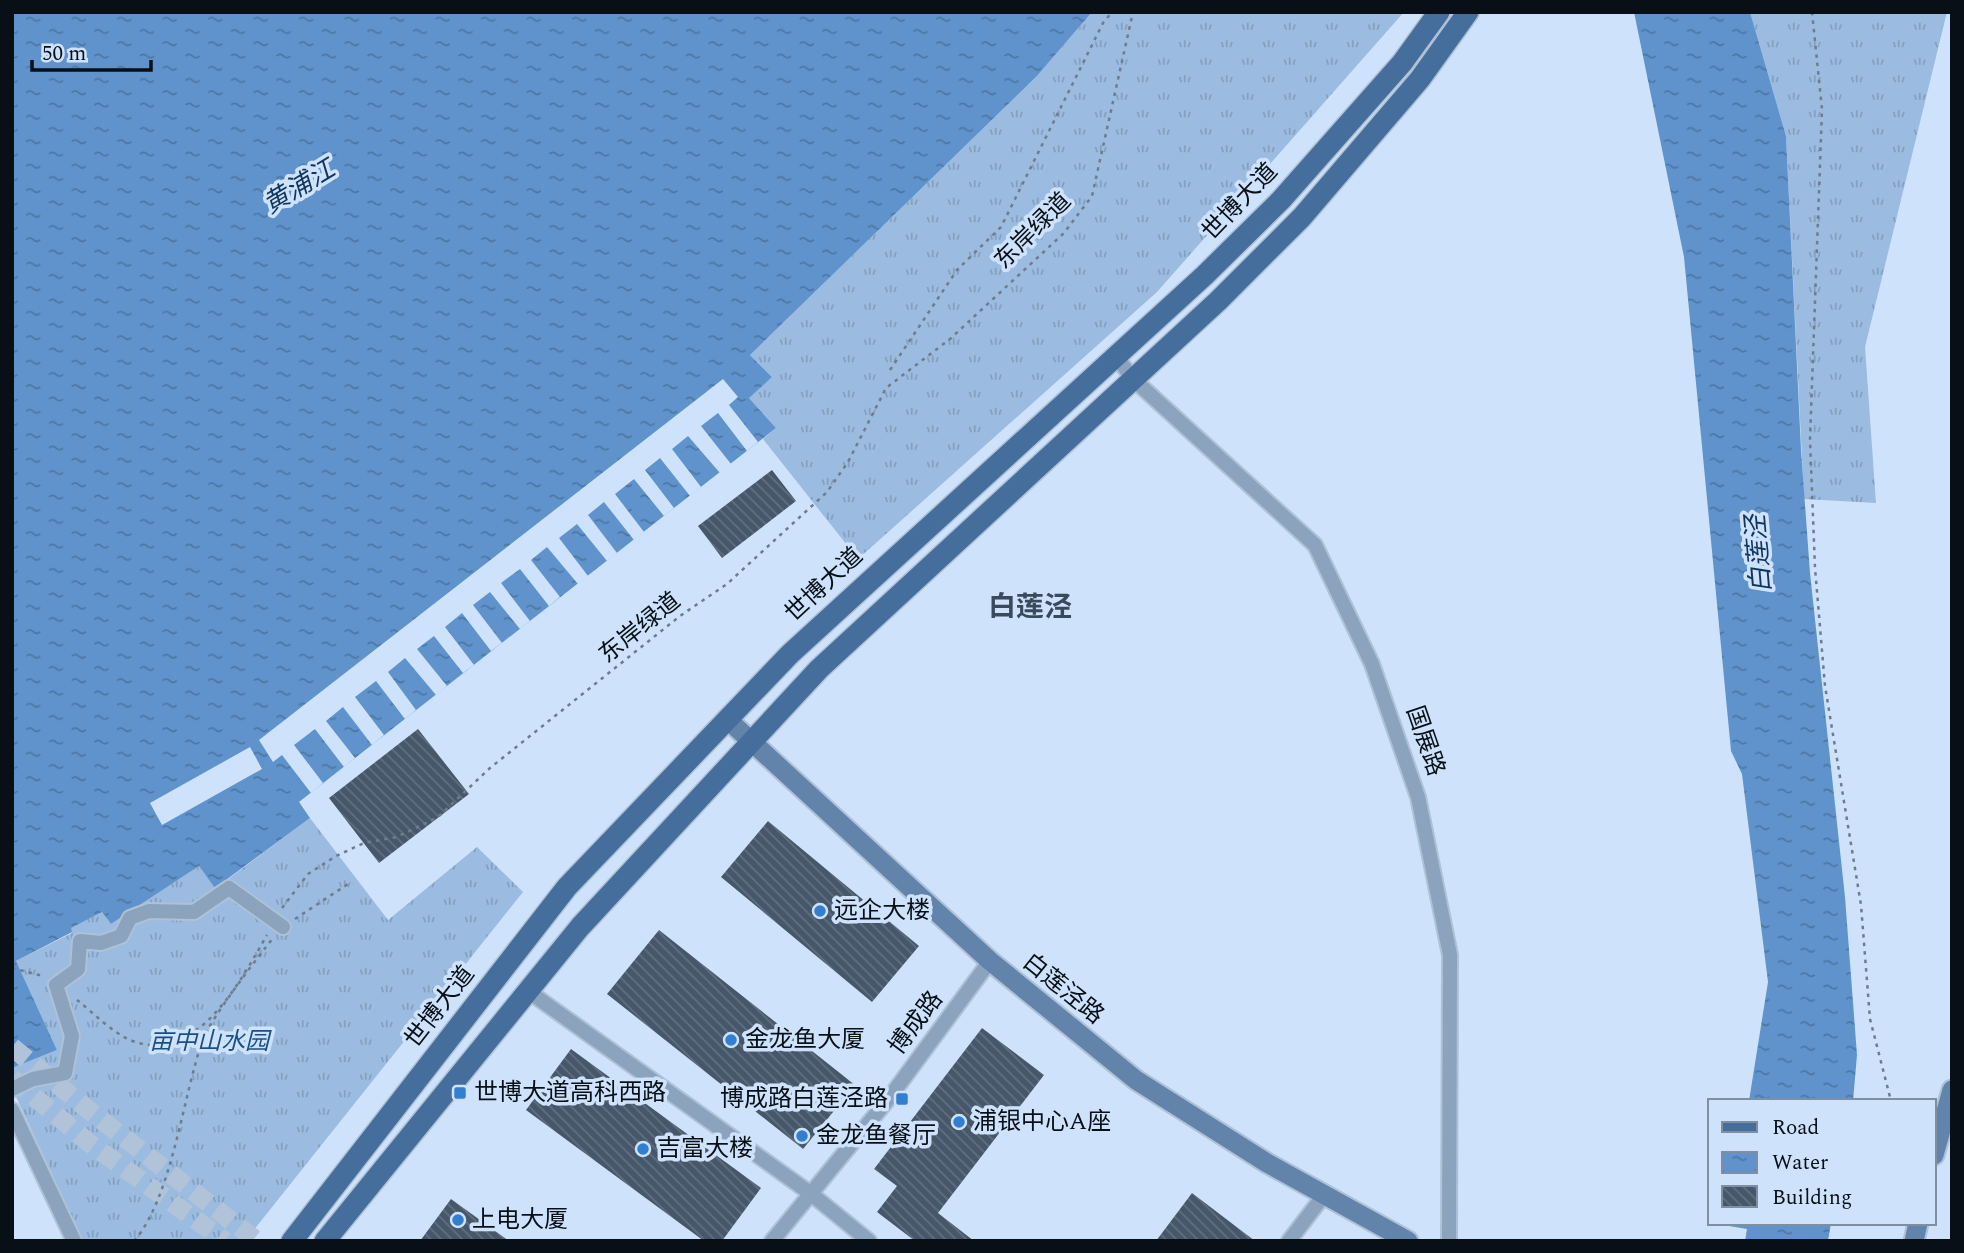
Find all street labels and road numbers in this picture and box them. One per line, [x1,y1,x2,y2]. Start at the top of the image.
street label: 世博大道 [1194,155,1286,249]
street label: 东岸绿道 [986,184,1080,278]
street label: 世博大道 [777,539,871,631]
street label: 东岸绿道 [591,584,689,672]
street label: 国展路 [1396,701,1454,781]
street label: 白莲泾路 [1014,945,1112,1033]
street label: 世博大道 [396,958,484,1056]
street label: 博成路 [880,983,952,1063]

